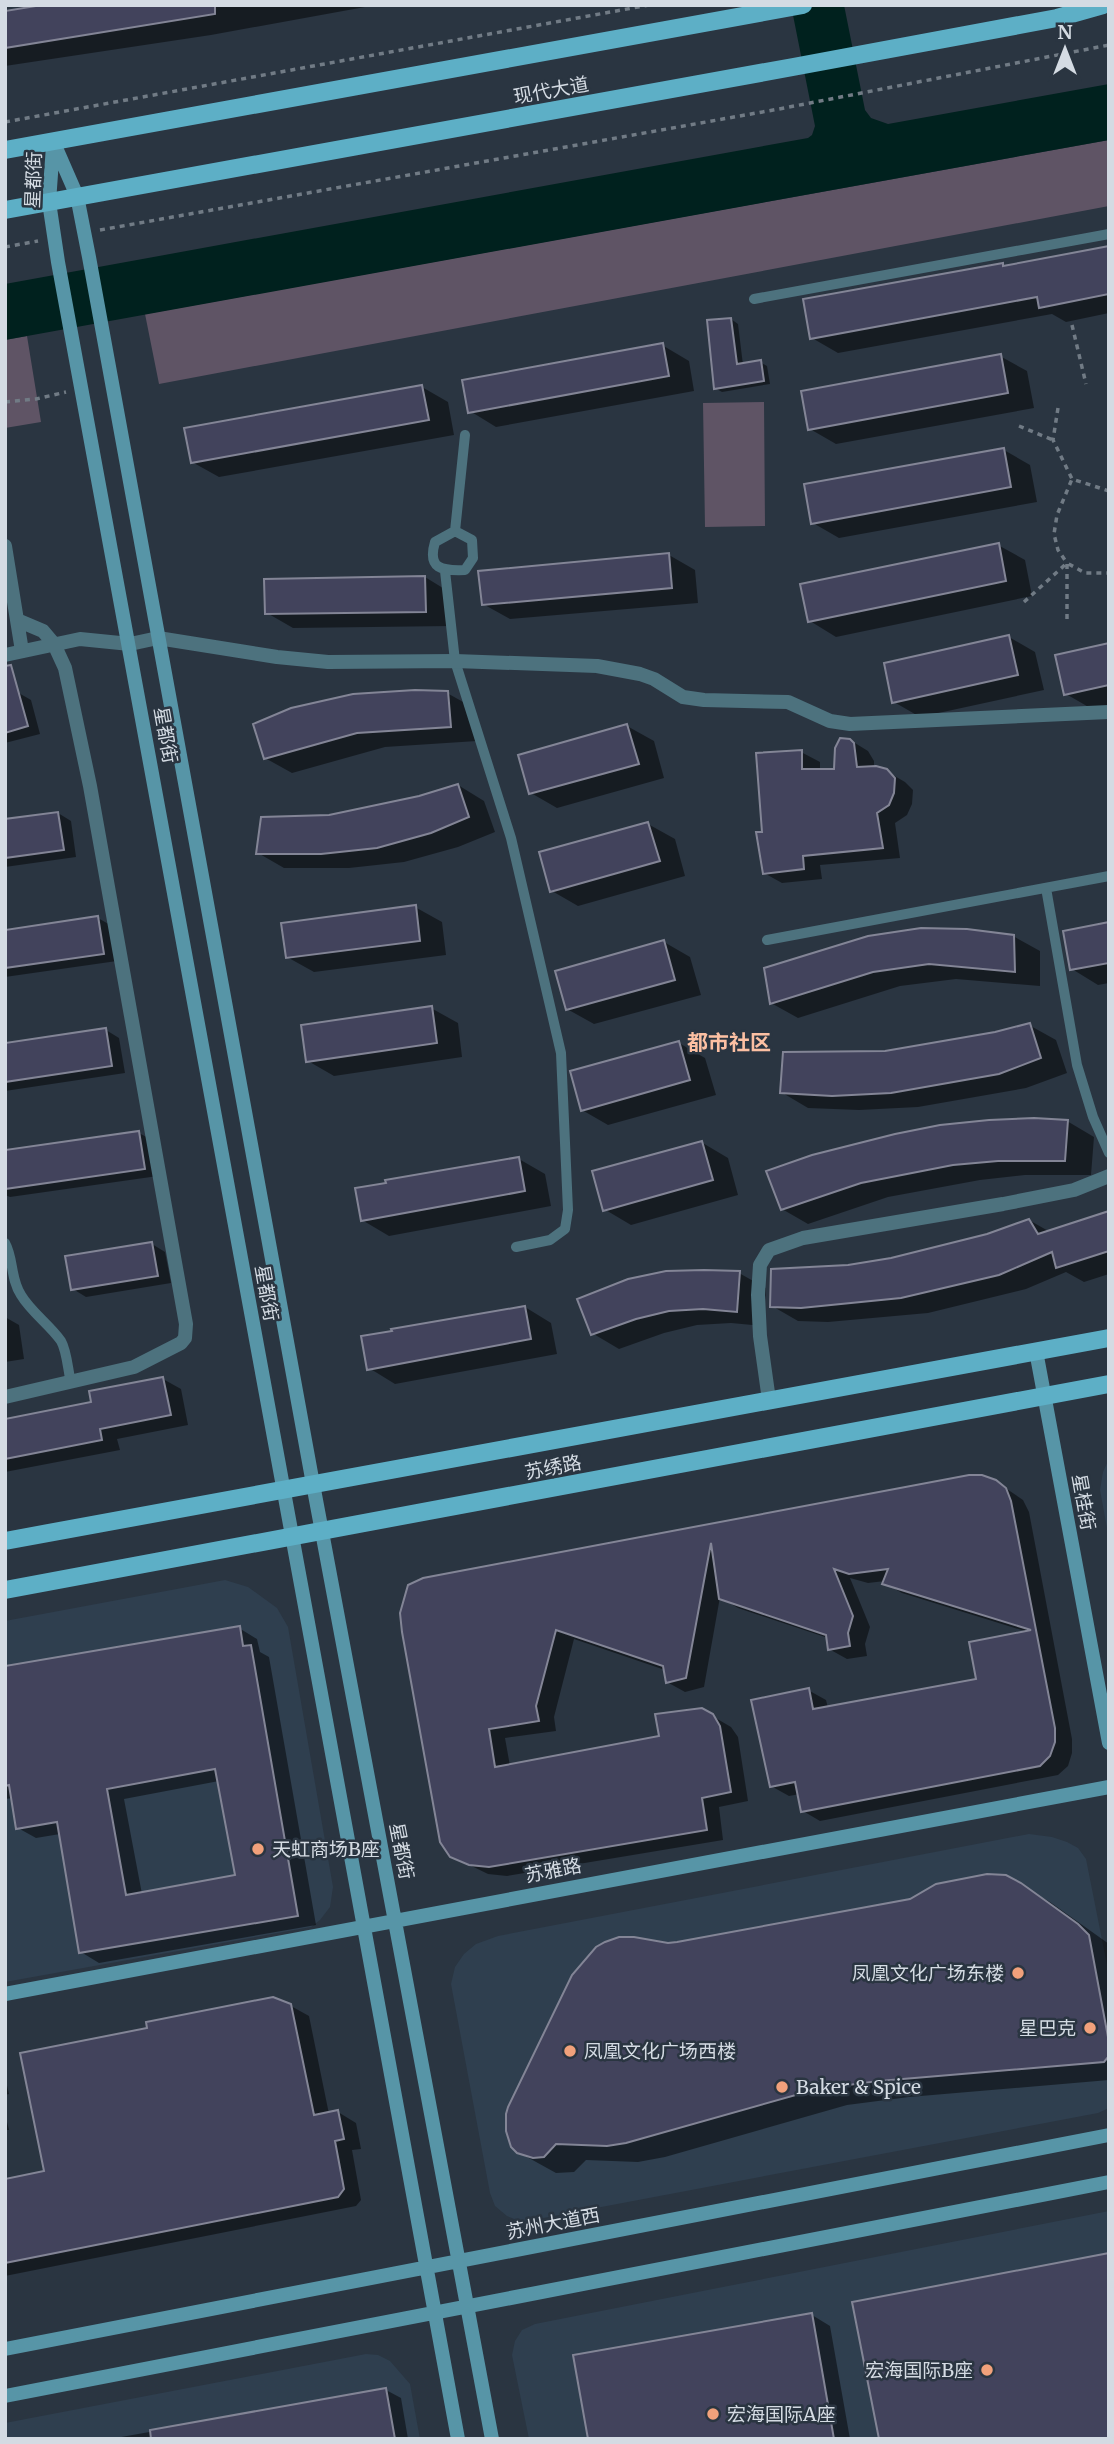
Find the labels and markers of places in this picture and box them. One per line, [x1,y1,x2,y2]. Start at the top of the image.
place label: 天虹商场B座 [272,1837,380,1861]
marker: 天虹商场B座 [250,1841,266,1857]
place label: 凤凰文化广场东楼 [852,1961,1004,1985]
marker: 凤凰文化广场东楼 [1010,1965,1026,1981]
place label: 星巴克 [1019,2016,1076,2040]
marker: 星巴克 [1082,2020,1098,2036]
place label: 凤凰文化广场西楼 [584,2039,736,2063]
marker: 凤凰文化广场西楼 [562,2043,578,2059]
place label: Baker & Spice [796,2075,921,2099]
marker: Baker & Spice [774,2079,790,2095]
place label: 宏海国际B座 [865,2358,973,2382]
marker: 宏海国际B座 [979,2362,995,2378]
place label: 宏海国际A座 [727,2402,835,2426]
marker: 宏海国际A座 [705,2406,721,2422]

